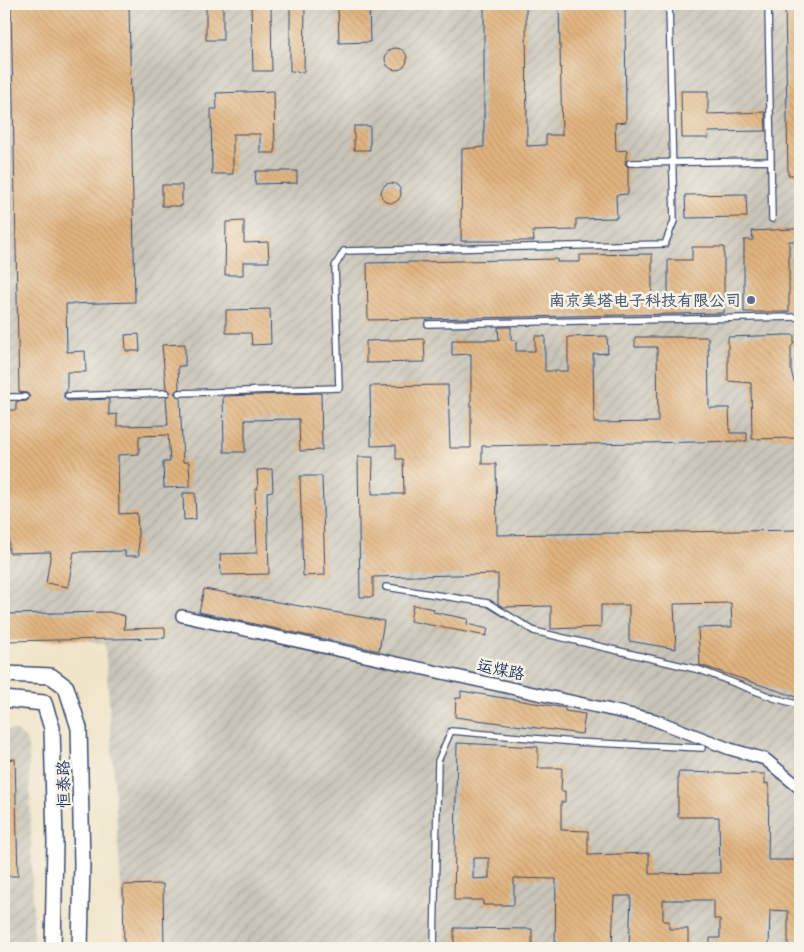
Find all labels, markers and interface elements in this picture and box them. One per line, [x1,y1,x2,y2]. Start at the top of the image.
place label: 南京美塔电子科技有限公司 [549,292,741,313]
marker: 南京美塔电子科技有限公司 [745,294,757,306]
street label: 运煤路 [475,656,526,687]
street label: 恒泰路 [55,760,76,808]

